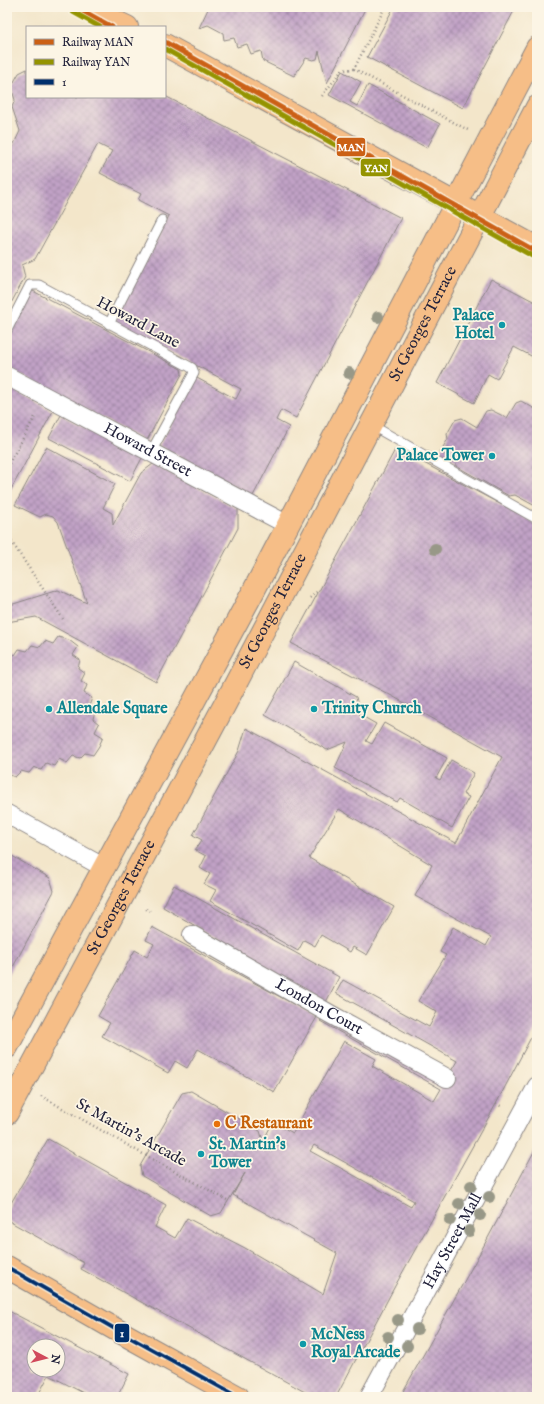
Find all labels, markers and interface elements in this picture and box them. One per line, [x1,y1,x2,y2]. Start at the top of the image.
legend [26,26,166,98]
text: Railway MAN [62,35,134,50]
text: Railway YAN [62,55,131,70]
text: 1 [62,75,66,90]
line badge: MAN [336,137,366,157]
text: MAN [337,141,365,155]
line badge: YAN [360,158,391,177]
text: YAN [364,162,389,176]
street label: St Georges Terrace [385,263,462,385]
street label: Howard Lane [93,293,183,353]
place label: Palace Hotel [452,306,495,344]
marker: Palace Hotel [497,320,507,330]
street label: Howard Street [100,419,195,482]
place label: Palace Tower [397,446,484,466]
marker: Palace Tower [487,451,497,461]
street label: St Georges Terrace [235,550,312,672]
place label: Allendale Square [56,699,168,719]
place label: Trinity Church [321,699,422,719]
marker: Allendale Square [44,704,54,714]
marker: Trinity Church [309,704,319,714]
street label: St Georges Terrace [83,837,161,959]
street label: London Court [271,975,367,1040]
street label: St Martin's Arcade [72,1094,190,1172]
place label: C Restaurant [225,1114,313,1134]
marker: C Restaurant [212,1119,222,1129]
place label: St. Martin's Tower [208,1135,286,1173]
marker: St. Martin's Tower [196,1149,206,1159]
street label: Hay Street Mall [419,1189,487,1293]
line badge: 1 [114,1323,130,1343]
place label: McNess Royal Arcade [311,1325,401,1363]
text: 1 [120,1327,124,1341]
north arrow [26,1338,66,1378]
marker: McNess Royal Arcade [298,1339,308,1349]
text: N [47,1353,63,1365]

